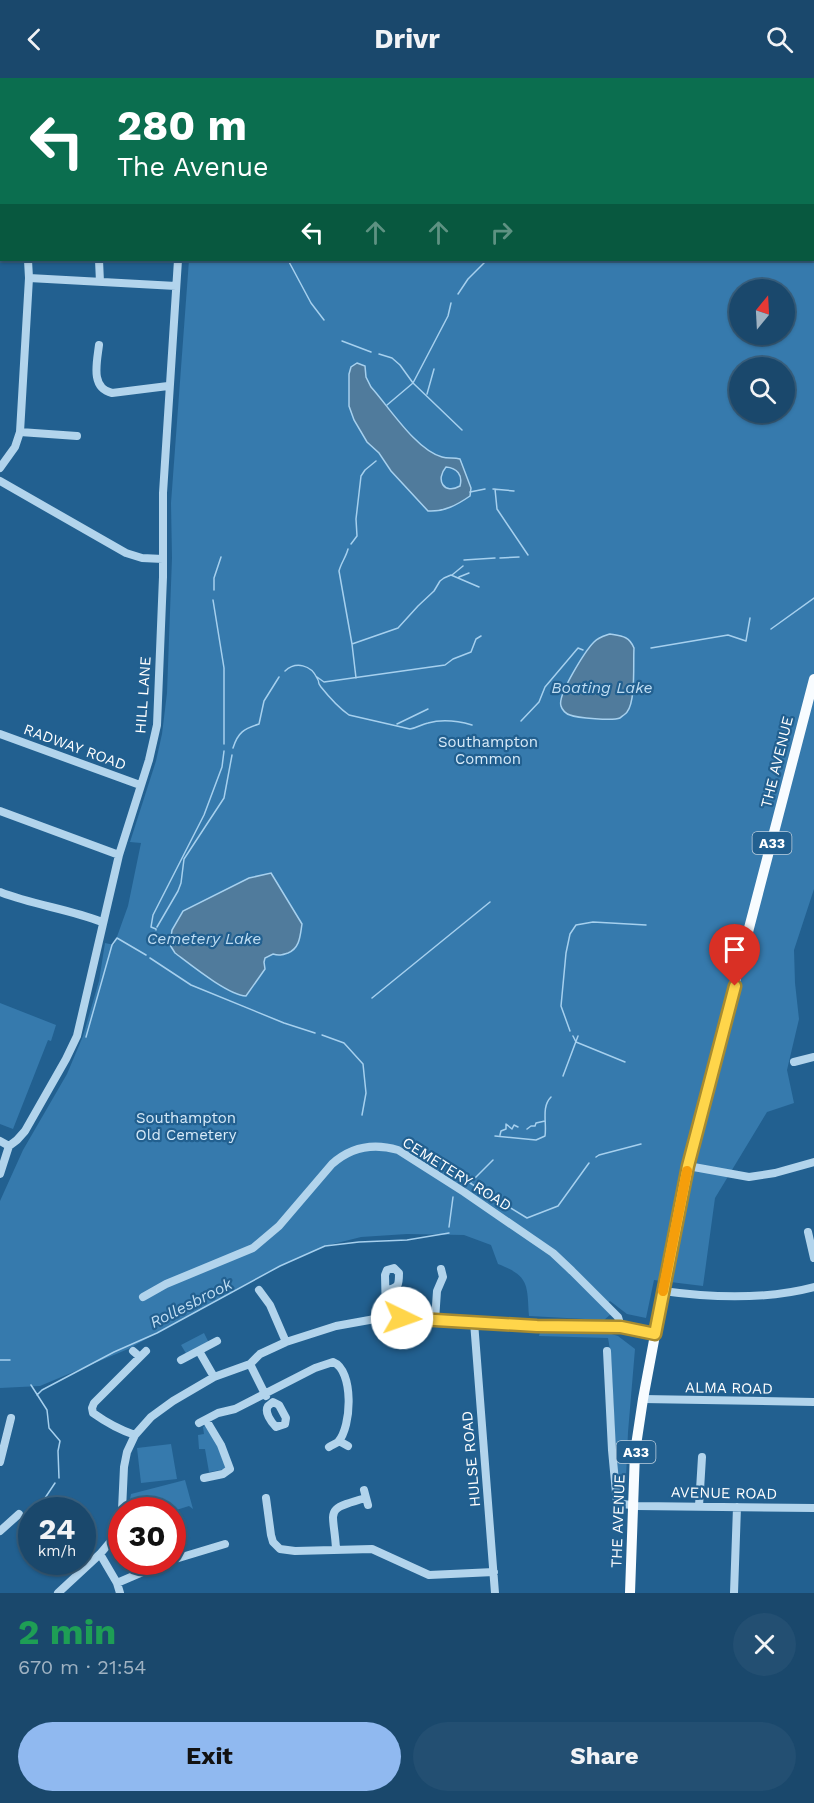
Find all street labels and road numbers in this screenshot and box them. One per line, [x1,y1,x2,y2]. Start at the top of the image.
street label: HILL LANE [131,656,155,734]
street label: THE AVENUE [757,714,797,810]
street label: RADWAY ROAD [21,720,129,774]
road number: A33 [752,832,792,854]
street label: CEMETERY ROAD [399,1133,515,1215]
street label: ALMA ROAD [685,1378,773,1398]
street label: HULSE ROAD [458,1410,484,1508]
road number: A33 [616,1441,656,1463]
street label: THE AVENUE [607,1474,629,1568]
street label: AVENUE ROAD [671,1483,777,1503]

